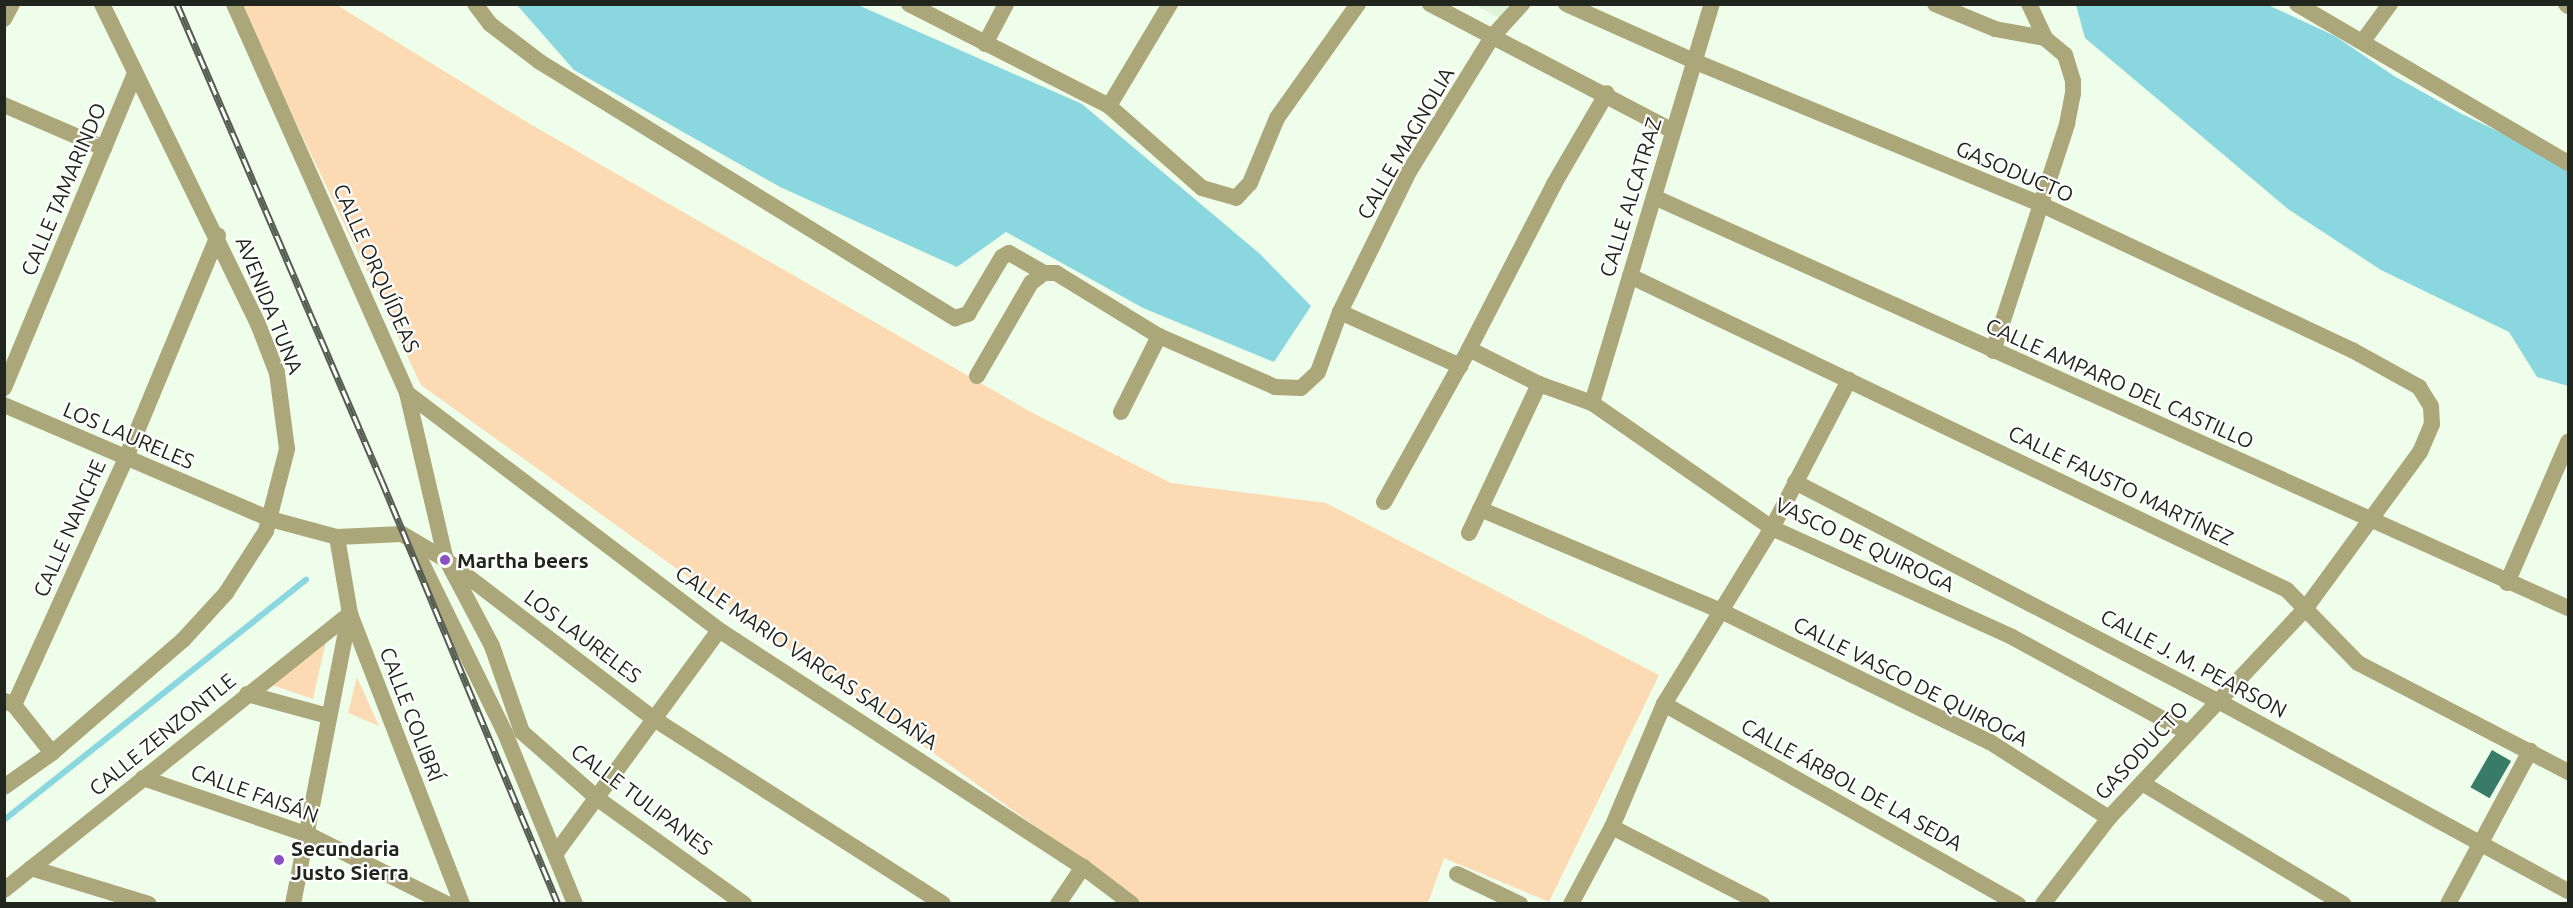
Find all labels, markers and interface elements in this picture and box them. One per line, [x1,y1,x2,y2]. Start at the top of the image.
street label: CALLE MAGNOLIA [1351,62,1459,224]
street label: CALLE TAMARINDO [15,99,111,279]
street label: CALLE ALCATRAZ [1594,114,1666,280]
street label: GASODUCTO [1952,135,2078,207]
street label: CALLE ORQUÍDEAS [328,180,426,356]
street label: AVENIDA TUNA [231,233,309,377]
street label: CALLE AMPARO DEL CASTILLO [1982,312,2258,454]
street label: LOS LAURELES [60,396,198,474]
street label: CALLE FAUSTO MARTÍNEZ [2004,419,2238,551]
street label: CALLE NANCHE [27,455,111,601]
street label: VASCO DE QUIROGA [1771,491,1959,597]
place label: Martha beers [457,547,589,573]
marker: Martha beers [438,553,452,567]
street label: CALLE MARIO VARGAS SALDAÑA [671,560,943,754]
street label: LOS LAURELES [520,584,646,688]
street label: CALLE J. M. PEARSON [2097,603,2291,723]
street label: CALLE VASCO DE QUIROGA [1789,611,2033,751]
street label: CALLE COLIBRÍ [375,643,449,785]
street label: CALLE ZENZONTLE [84,667,240,801]
street label: GASODUCTO [2089,696,2193,804]
street label: CALLE ÁRBOL DE LA SEDA [1737,713,1967,855]
street label: CALLE TULIPANES [566,738,718,860]
street label: CALLE FAISÁN [188,758,322,828]
place label: Secundaria Justo Sierra [291,835,409,885]
marker: Secundaria Justo Sierra [272,853,286,867]

